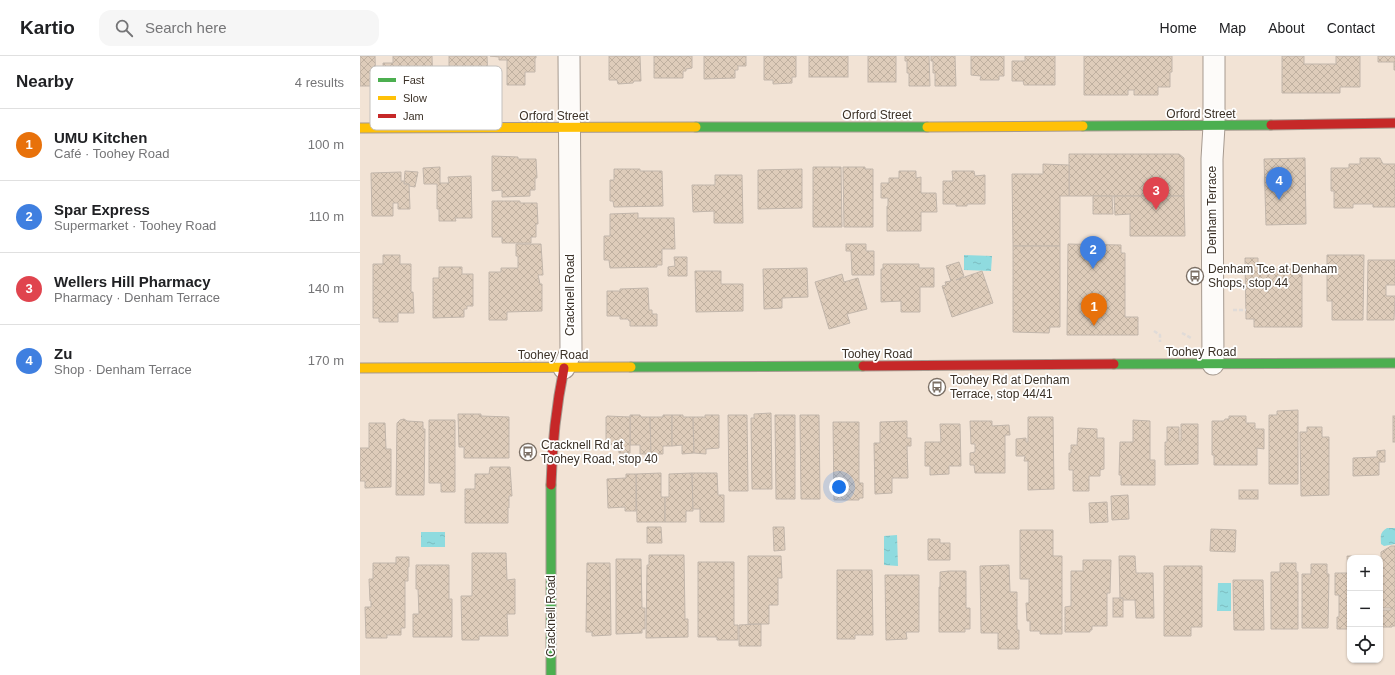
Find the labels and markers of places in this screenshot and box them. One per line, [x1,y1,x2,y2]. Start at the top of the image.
pin: 4 [1266,167,1292,200]
pin: 3 [1143,177,1169,210]
pin: 2 [1080,236,1106,269]
place label: Denham Tce at Denham Shops, stop 44 [1208,262,1337,290]
bus stop icon: Denham Tce at Denham Shops, stop 44 [1185,266,1205,286]
pin: 1 [1081,293,1107,326]
place label: Toohey Rd at Denham Terrace, stop 44/41 [950,373,1069,401]
bus stop icon: Toohey Rd at Denham Terrace, stop 44/41 [927,377,947,397]
place label: Cracknell Rd at Toohey Road, stop 40 [541,438,658,466]
bus stop icon: Cracknell Rd at Toohey Road, stop 40 [518,442,538,462]

